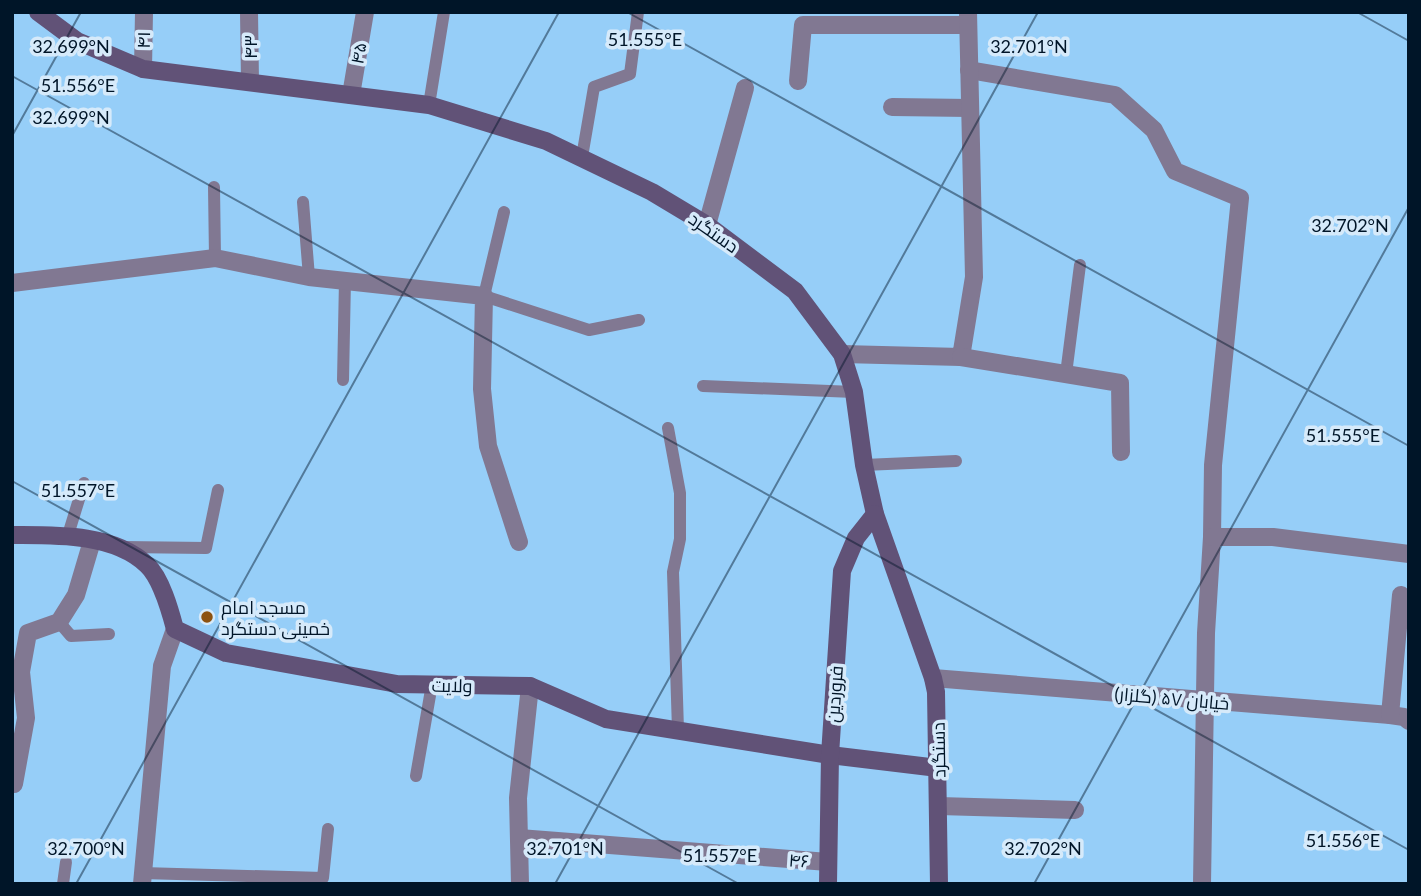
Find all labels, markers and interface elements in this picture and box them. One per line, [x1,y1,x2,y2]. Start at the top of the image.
text: 51.555°E [608,28,682,50]
street label: ۴۱ [132,31,154,49]
text: 32.699°N [32,35,110,57]
street label: ۴۳ [239,35,261,59]
text: 32.701°N [990,35,1068,57]
street label: ۴۵ [345,40,371,66]
text: 51.556°E [41,74,115,96]
text: 32.699°N [32,106,110,128]
street label: دستگرد [684,207,743,258]
text: 32.702°N [1311,214,1389,236]
text: 51.555°E [1306,424,1380,446]
text: 51.557°E [41,479,115,501]
place label: مسجد امام خمینی دستگرد [221,596,330,640]
marker: مسجد امام خمینی دستگرد [199,609,215,625]
street label: فروردین [821,665,848,723]
street label: ولایت [431,674,473,697]
street label: خیابان ۵۷ (گلزار) [1114,682,1230,715]
street label: دستگرد [927,722,950,778]
text: 51.556°E [1306,829,1380,851]
text: 32.700°N [47,837,125,859]
text: 32.701°N [526,837,604,859]
text: 32.702°N [1004,837,1082,859]
text: 51.557°E [683,844,757,866]
street label: ۴۶ [788,848,810,872]

